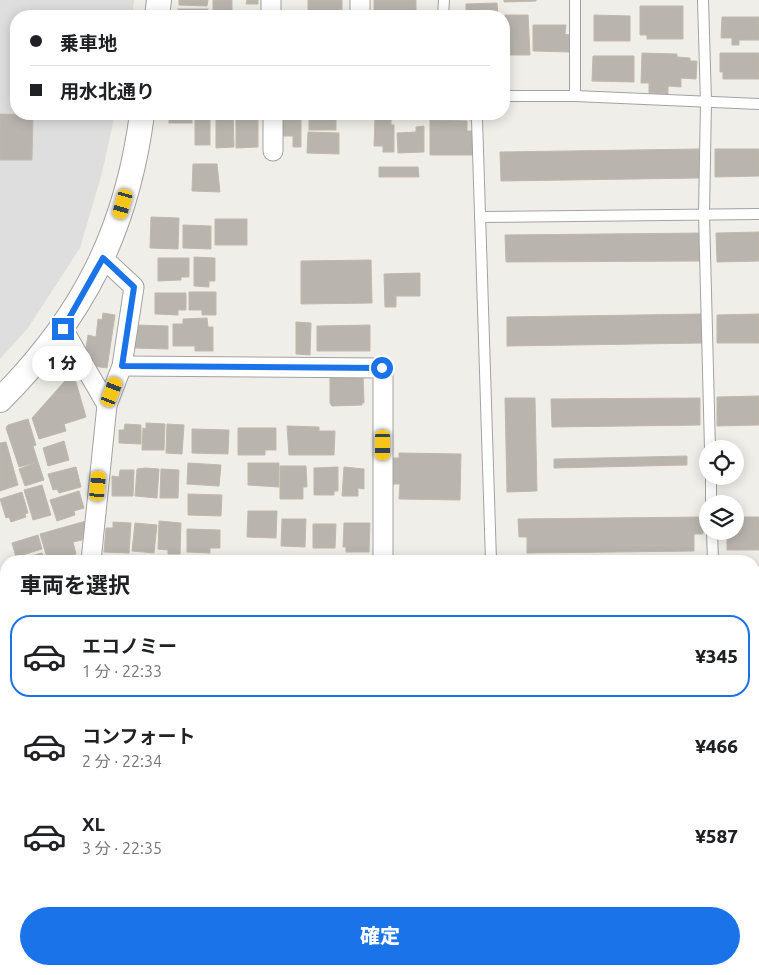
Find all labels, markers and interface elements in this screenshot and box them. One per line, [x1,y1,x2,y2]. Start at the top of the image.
text: 乗車地 [60,32,117,54]
text: 用水北通り [60,80,155,102]
car [111,188,134,220]
route end [52,318,74,340]
callout: 1 分 [33,346,93,382]
text: 1 分 [48,354,76,372]
route start [371,357,393,379]
car [99,375,124,409]
car [375,430,390,460]
map controls [699,440,744,540]
button: locate [699,440,744,485]
car [89,470,106,502]
button: layers [699,495,744,540]
text: 車両を選択 [20,572,130,597]
icon: car [22,634,67,679]
text: エコノミー [82,635,177,657]
text: ¥345 [695,645,738,667]
text: 1 分 · 22:33 [82,662,162,680]
icon: car [22,724,67,769]
text: コンフォート [82,725,195,747]
text: ¥466 [695,735,738,757]
text: 2 分 · 22:34 [82,752,162,770]
text: XL [82,813,105,835]
icon: car [22,814,67,859]
text: ¥587 [695,825,738,847]
text: 3 分 · 22:35 [82,839,162,857]
button: 確定 [20,907,740,965]

